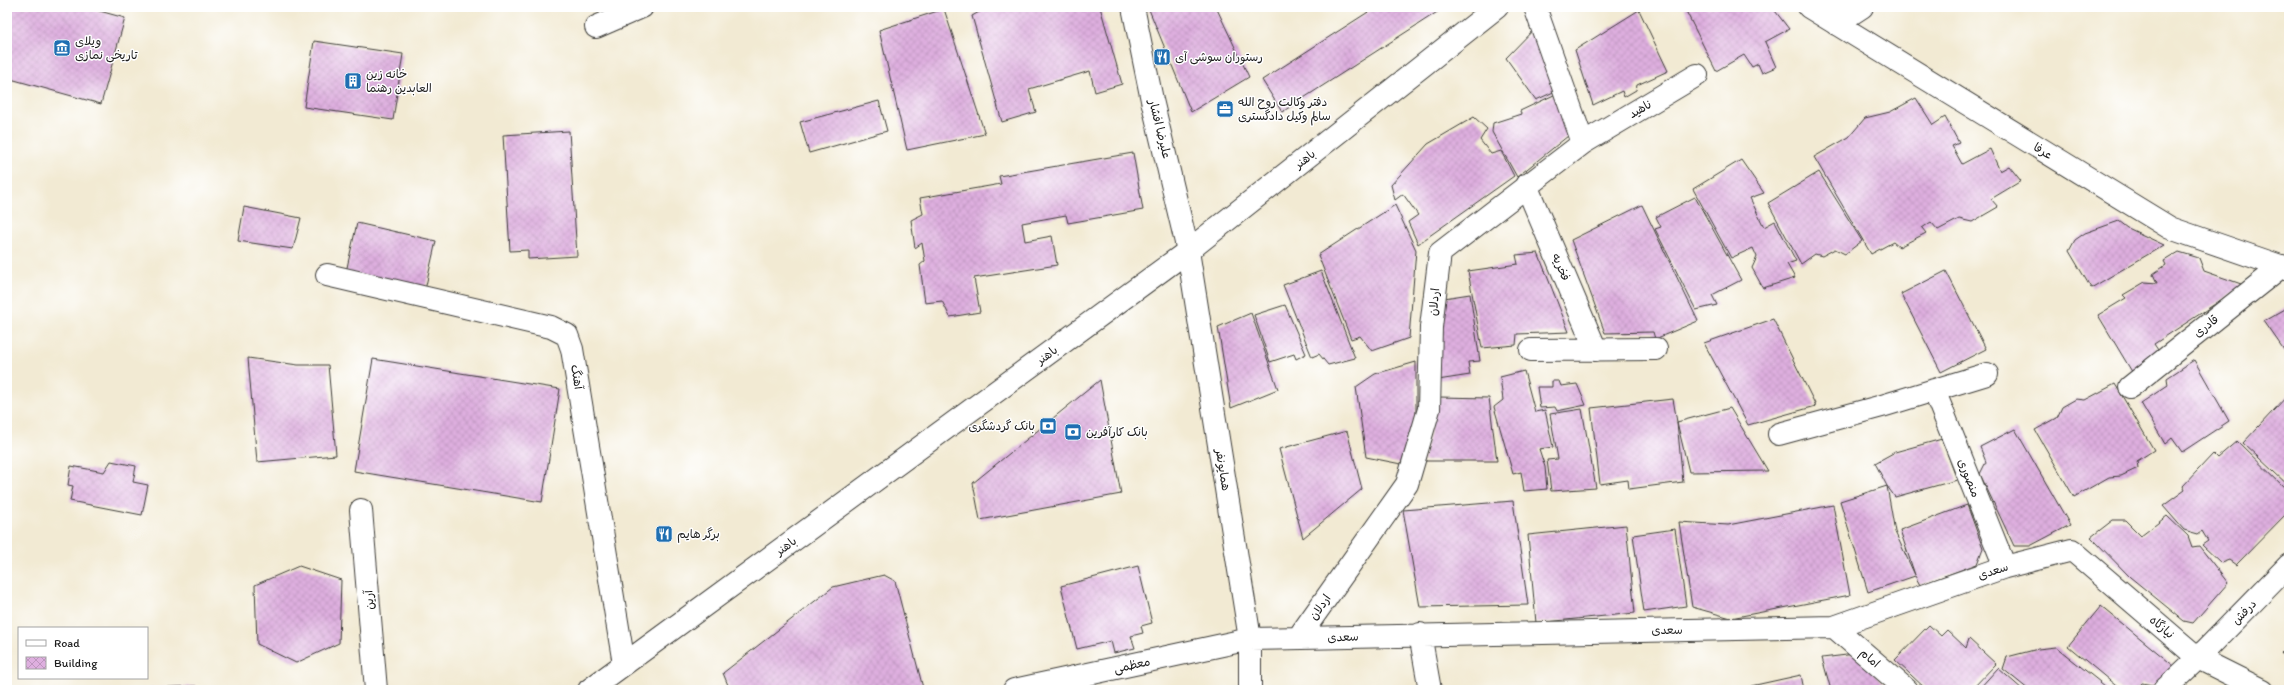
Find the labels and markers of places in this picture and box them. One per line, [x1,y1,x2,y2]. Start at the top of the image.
place label: ویلای تاریخی نمازی [75,34,138,63]
museum icon: ویلای تاریخی نمازی [52,38,72,58]
restaurant icon: رستوران سوشی آی [1152,47,1172,67]
place label: رستوران سوشی آی [1175,50,1263,65]
place label: خانه زین العابدین رهنما [366,67,432,96]
building icon: خانه زین العابدین رهنما [343,71,363,91]
place label: دفتر وکالت روح الله سالم وکیل دادگستری [1238,95,1331,126]
office icon: دفتر وکالت روح الله سالم وکیل دادگستری [1215,99,1235,119]
bank icon: بانک گردشگری [1038,416,1058,436]
place label: بانک گردشگری [968,419,1035,434]
bank icon: بانک کارآفرین [1063,422,1083,442]
place label: بانک کارآفرین [1086,425,1148,440]
restaurant icon: برگر هایم [654,524,674,544]
place label: برگر هایم [677,527,720,543]

